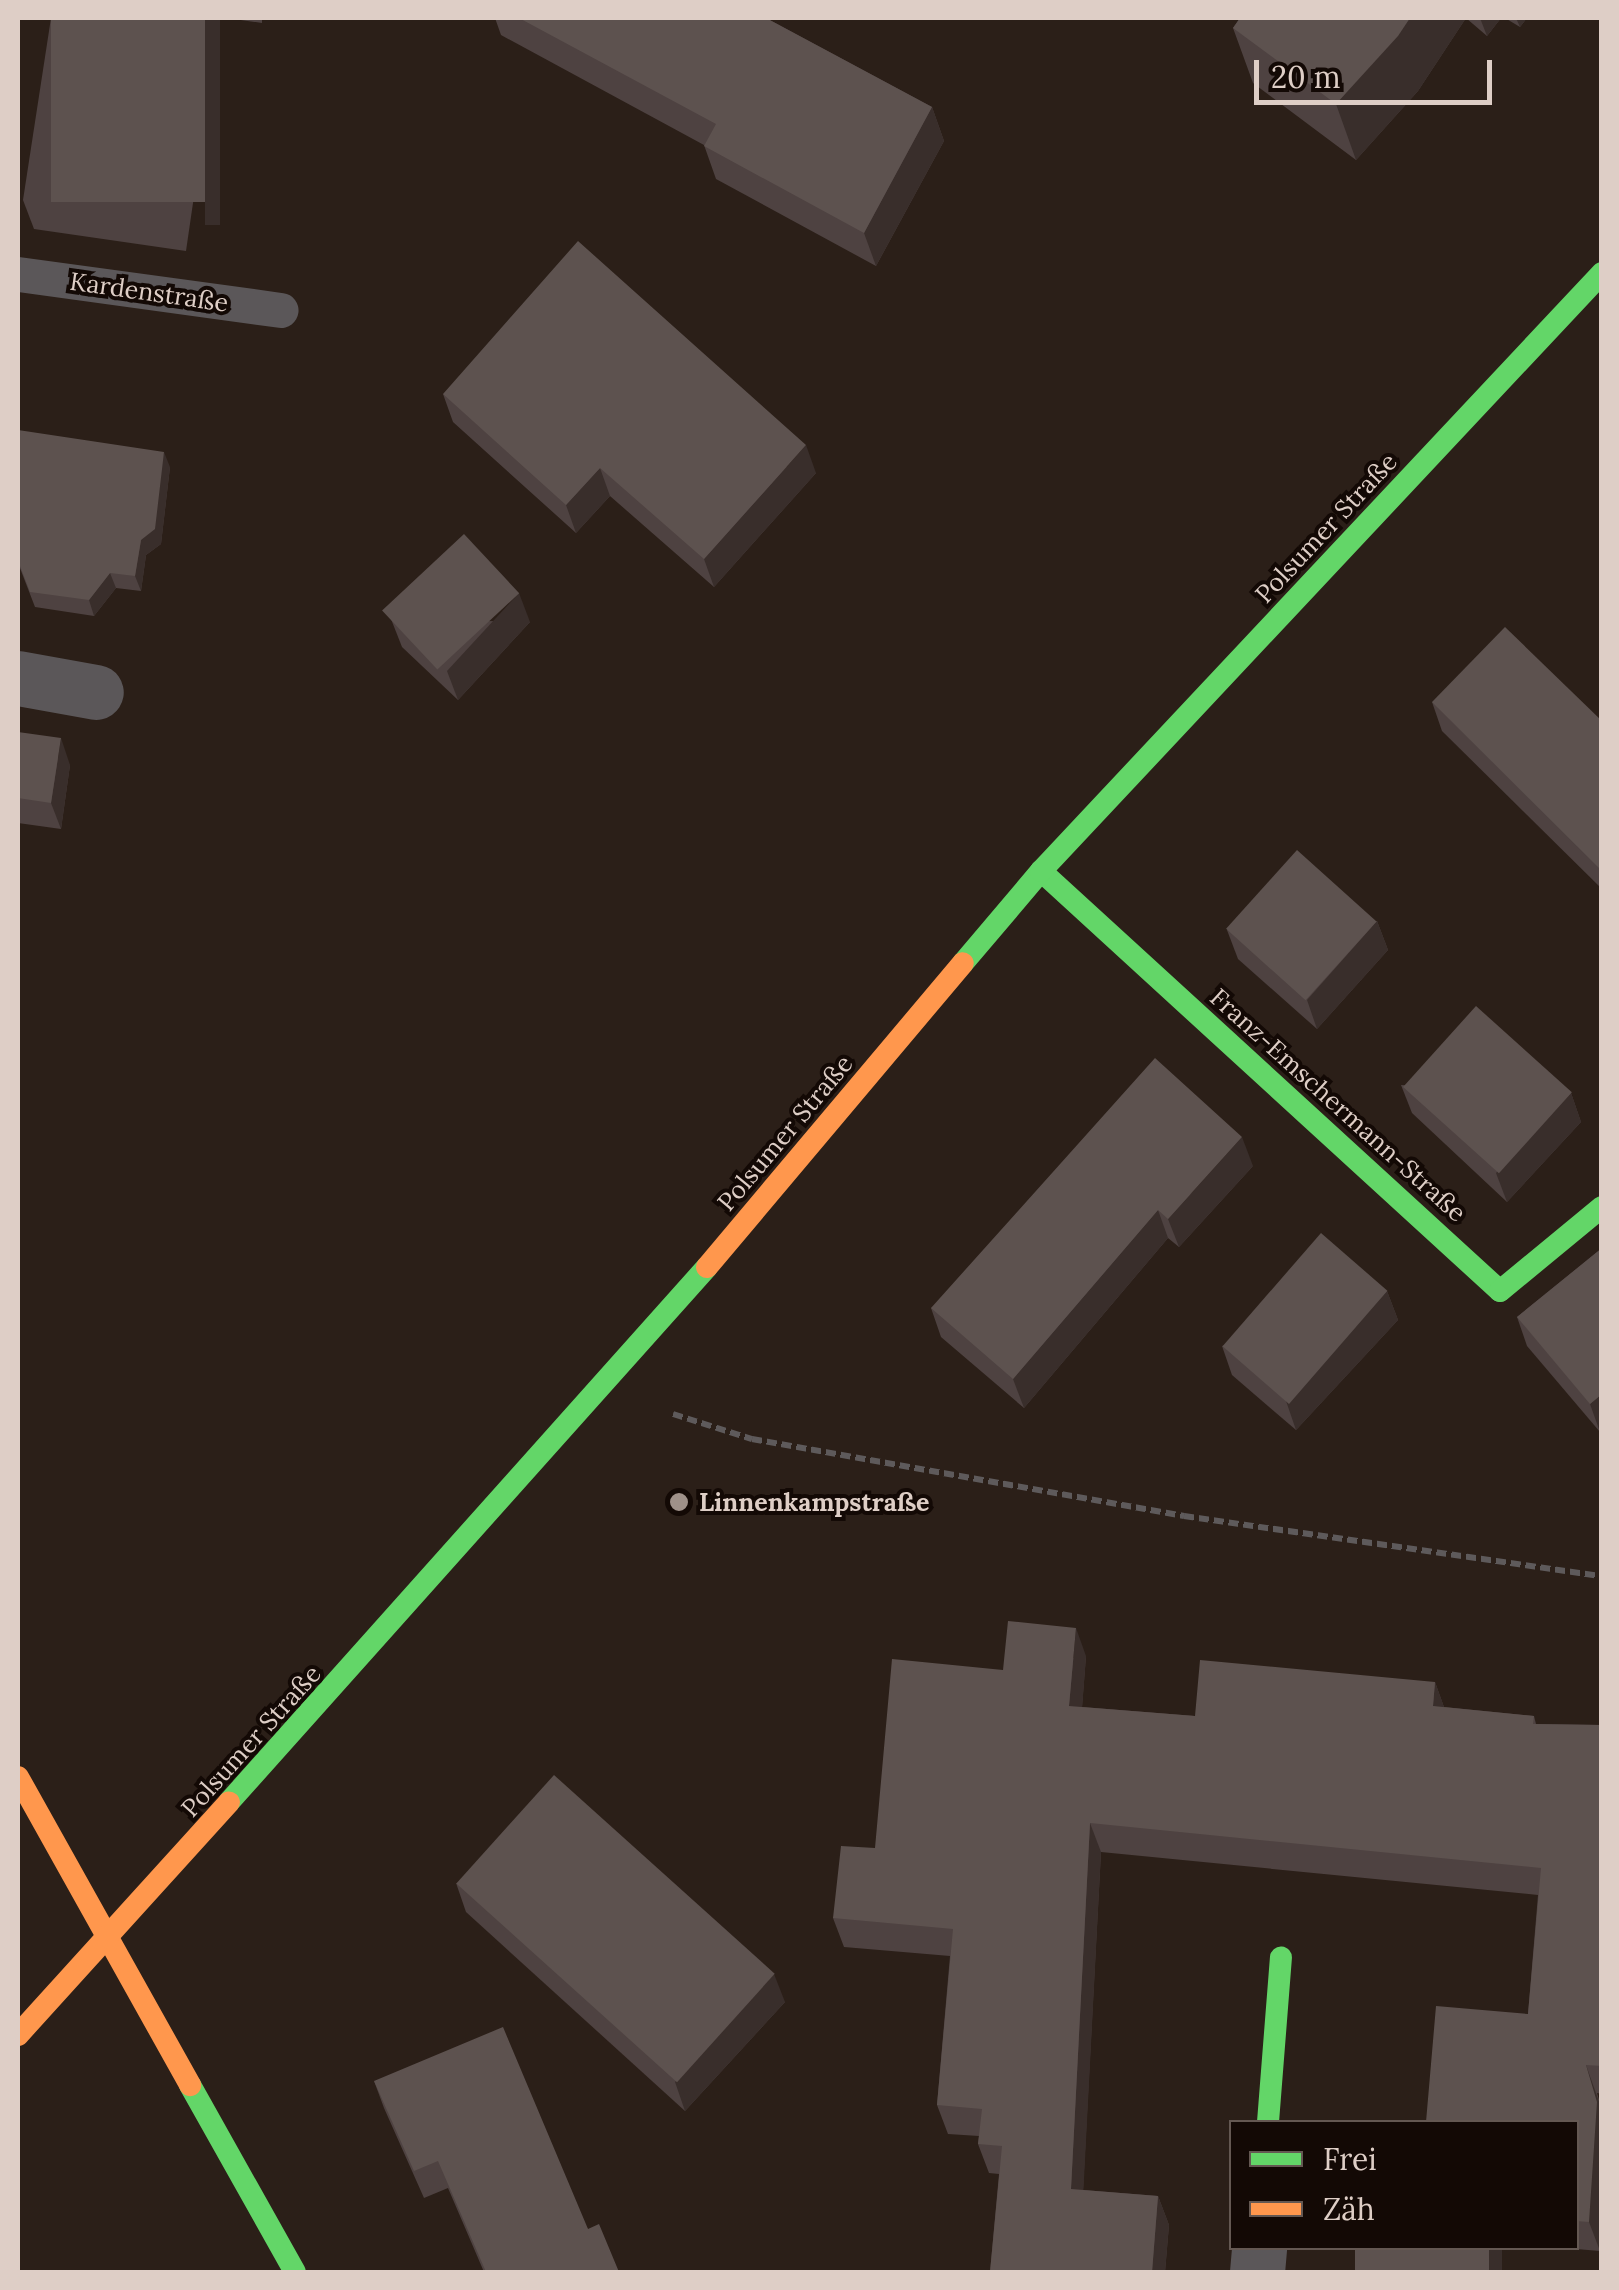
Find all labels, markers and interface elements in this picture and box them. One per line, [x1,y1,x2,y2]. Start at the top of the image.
scale bar [1259,40,1496,102]
text: 20 m [1271,58,1340,96]
street label: Kardenstraße [68,266,230,318]
street label: Polsumer Straße [1249,447,1403,609]
street label: Franz-Emschermann-Straße [1204,982,1472,1228]
street label: Polsumer Straße [711,1049,859,1217]
place label: Linnenkampstraße [699,1487,929,1517]
marker: Linnenkampstraße [668,1491,690,1513]
street label: Polsumer Straße [175,1659,327,1823]
legend [1229,2120,1579,2250]
text: Frei [1323,2140,1377,2178]
text: Zäh [1323,2190,1375,2228]

